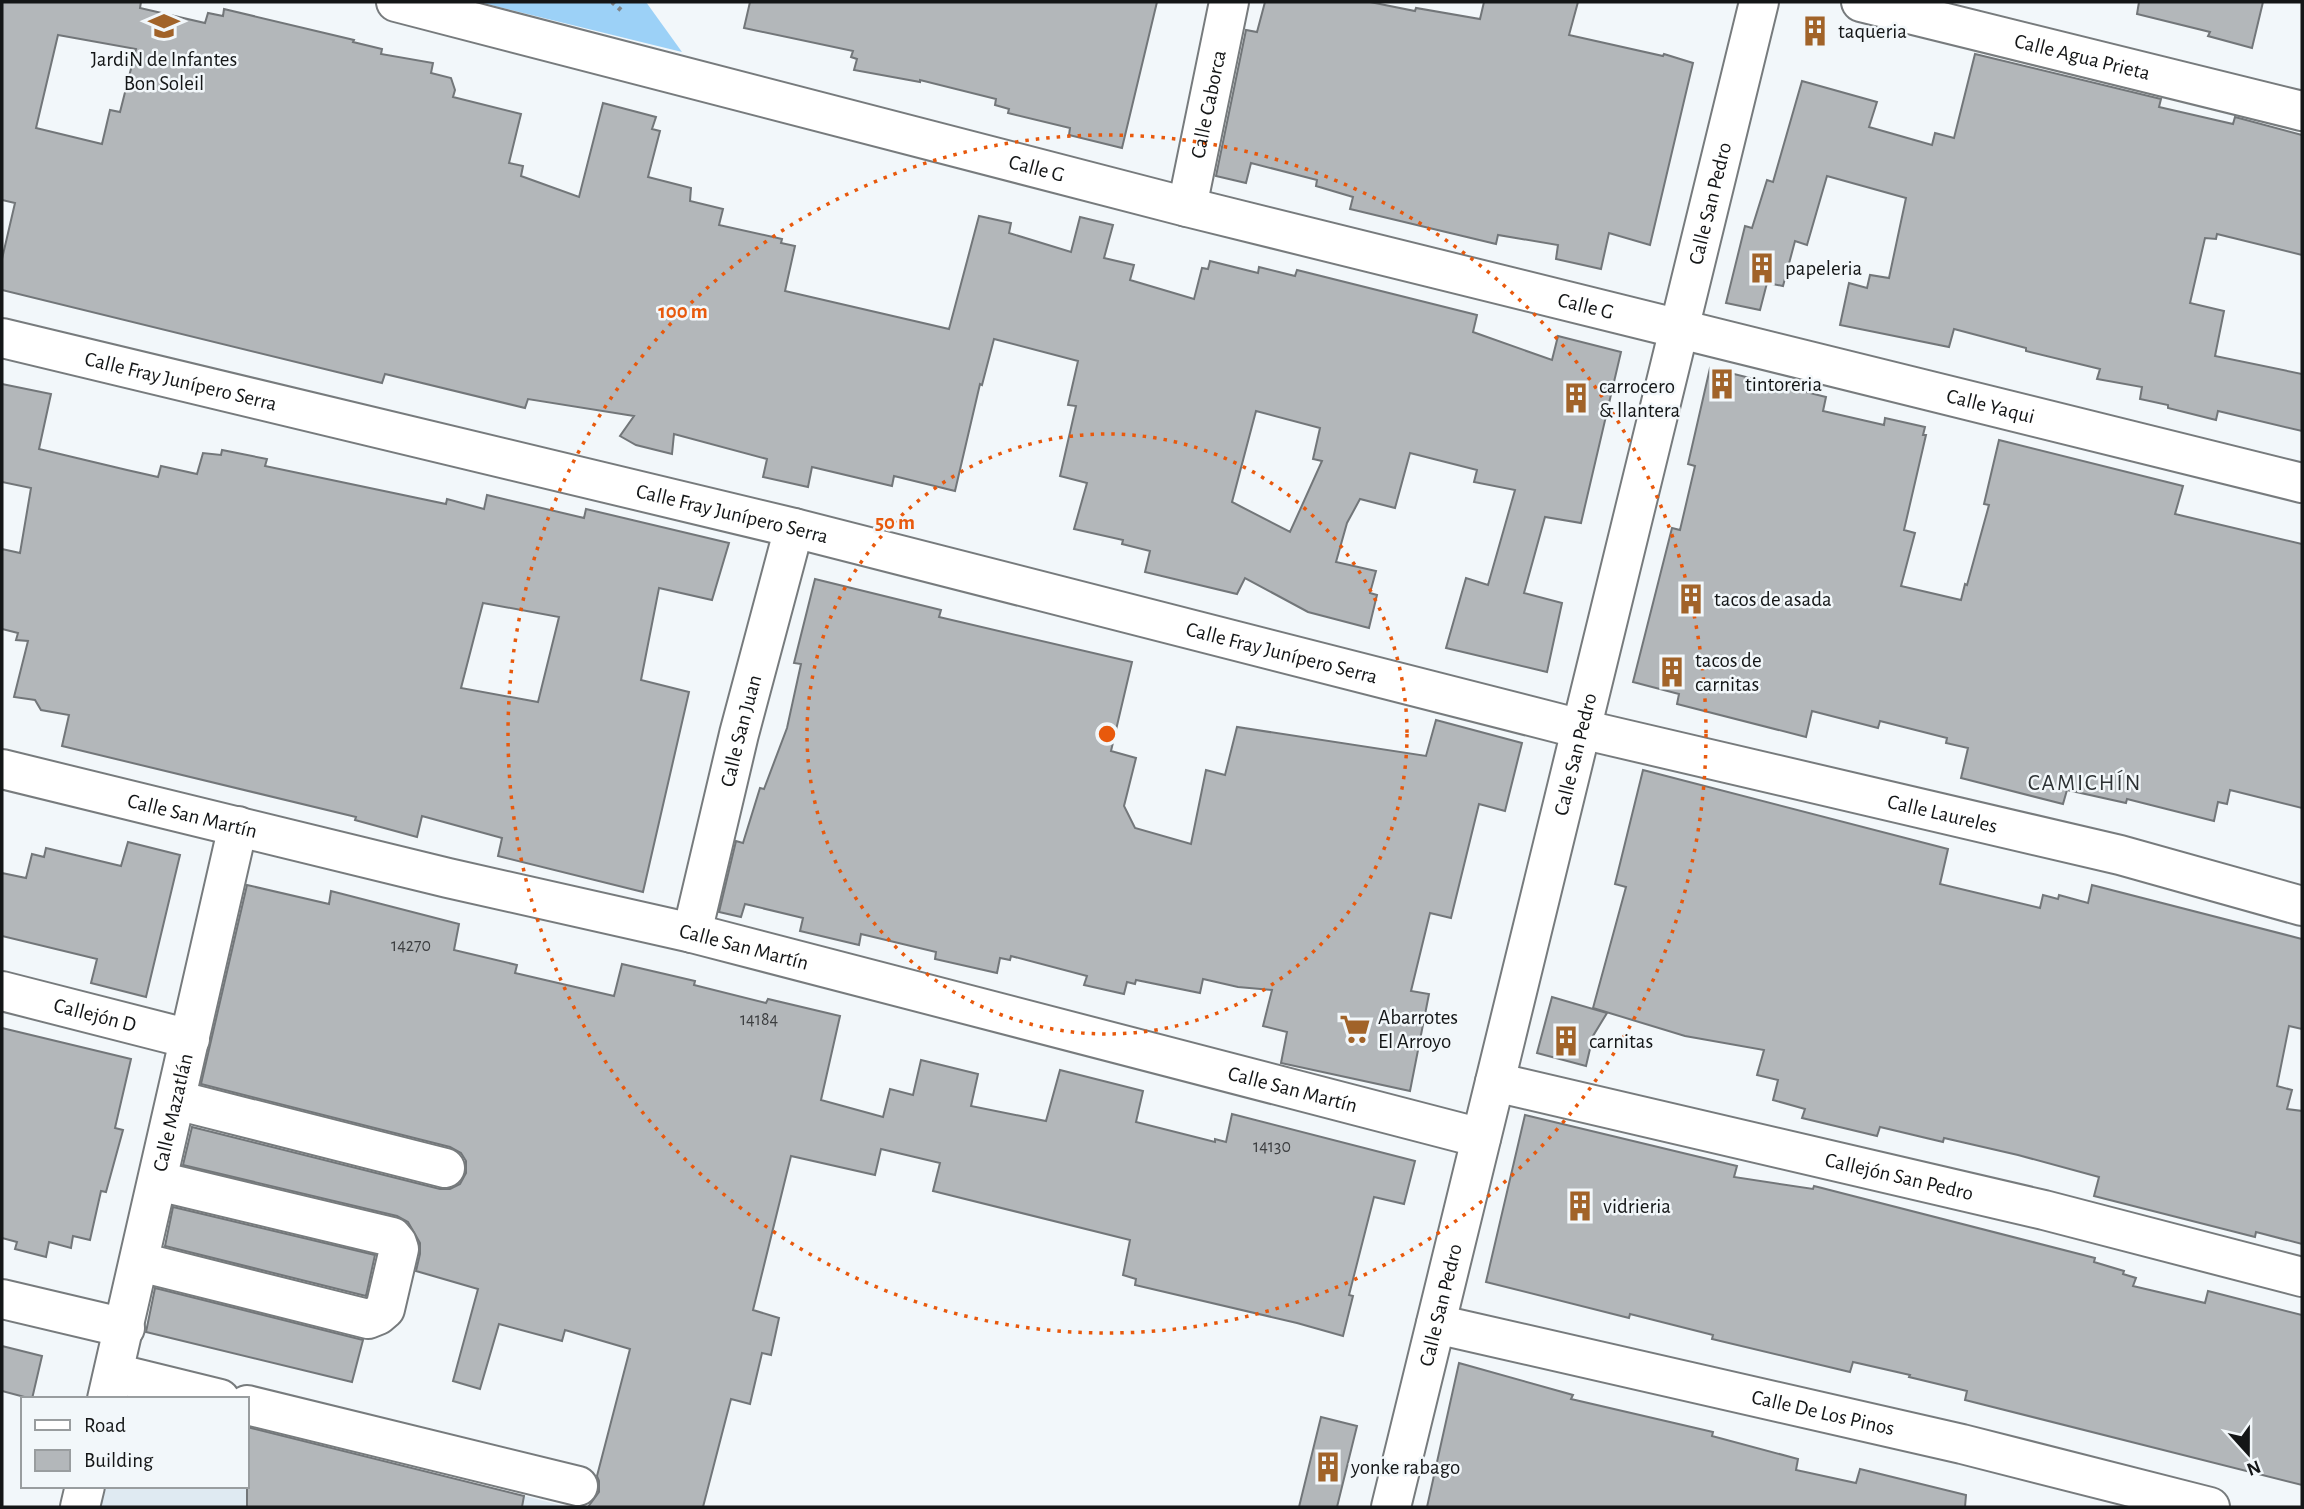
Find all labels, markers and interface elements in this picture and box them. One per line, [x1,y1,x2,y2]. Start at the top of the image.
school or university icon: JardiN de Infantes Bon Soleil [147,9,181,43]
building icon: taqueria [1798,14,1832,48]
place label: taqueria [1838,21,1907,42]
street label: Calle Agua Prieta [2012,30,2153,84]
street label: Calle Caborca [1187,48,1230,160]
place label: JardiN de Infantes Bon Soleil [91,49,237,94]
street label: Calle San Pedro [1685,140,1735,267]
street label: Calle G [1007,151,1067,186]
building icon: papeleria [1745,251,1779,285]
place label: papeleria [1785,258,1862,279]
street label: Calle G [1556,289,1616,323]
text: 100 m [658,301,708,322]
street label: Calle Fray Junípero Serra [83,348,279,415]
building icon: tintoreria [1705,367,1739,401]
place label: tintoreria [1745,374,1822,395]
place label: carrocero & llantera [1599,376,1680,421]
building icon: carrocero & llantera [1559,381,1593,415]
street label: Calle Yaqui [1944,385,2037,427]
street label: Calle Fray Junípero Serra [634,481,831,547]
text: 50 m [875,512,915,533]
building icon: tacos de asada [1674,582,1708,616]
place label: tacos de asada [1714,589,1832,610]
street label: Calle Fray Junípero Serra [1184,619,1380,688]
place label: tacos de carnitas [1695,650,1762,695]
building icon: tacos de carnitas [1655,655,1689,689]
street label: Calle San Juan [717,673,765,789]
street label: Calle San Pedro [1550,691,1601,818]
centre of rings [1095,722,1119,746]
district label: CAMICHÍN [2028,769,2142,795]
street label: Calle San Martín [125,790,259,842]
street label: Calle Laureles [1885,791,1999,837]
street label: Calle San Martín [677,920,811,974]
house number: 14270 [391,937,431,955]
street label: Callejón D [51,995,138,1036]
place label: Abarrotes El Arroyo [1378,1007,1458,1052]
house number: 14184 [740,1011,778,1029]
supermarket icon: Abarrotes El Arroyo [1338,1012,1372,1046]
building icon: carnitas [1549,1024,1583,1058]
place label: carnitas [1589,1031,1653,1052]
street label: Calle Mazatlán [149,1051,197,1174]
street label: Calle San Martín [1226,1063,1360,1116]
house number: 14130 [1253,1138,1291,1156]
street label: Callejón San Pedro [1823,1149,1975,1204]
building icon: vidrieria [1563,1189,1597,1223]
place label: vidrieria [1603,1196,1671,1217]
street label: Calle San Pedro [1416,1242,1466,1368]
street label: Calle De Los Pinos [1750,1386,1896,1439]
legend [21,1397,248,1488]
text: Road [84,1415,126,1436]
north arrow [2213,1418,2283,1488]
text: Building [84,1450,154,1471]
building icon: yonke rabago [1311,1450,1345,1484]
text: N [2244,1456,2263,1479]
place label: yonke rabago [1350,1457,1460,1478]

